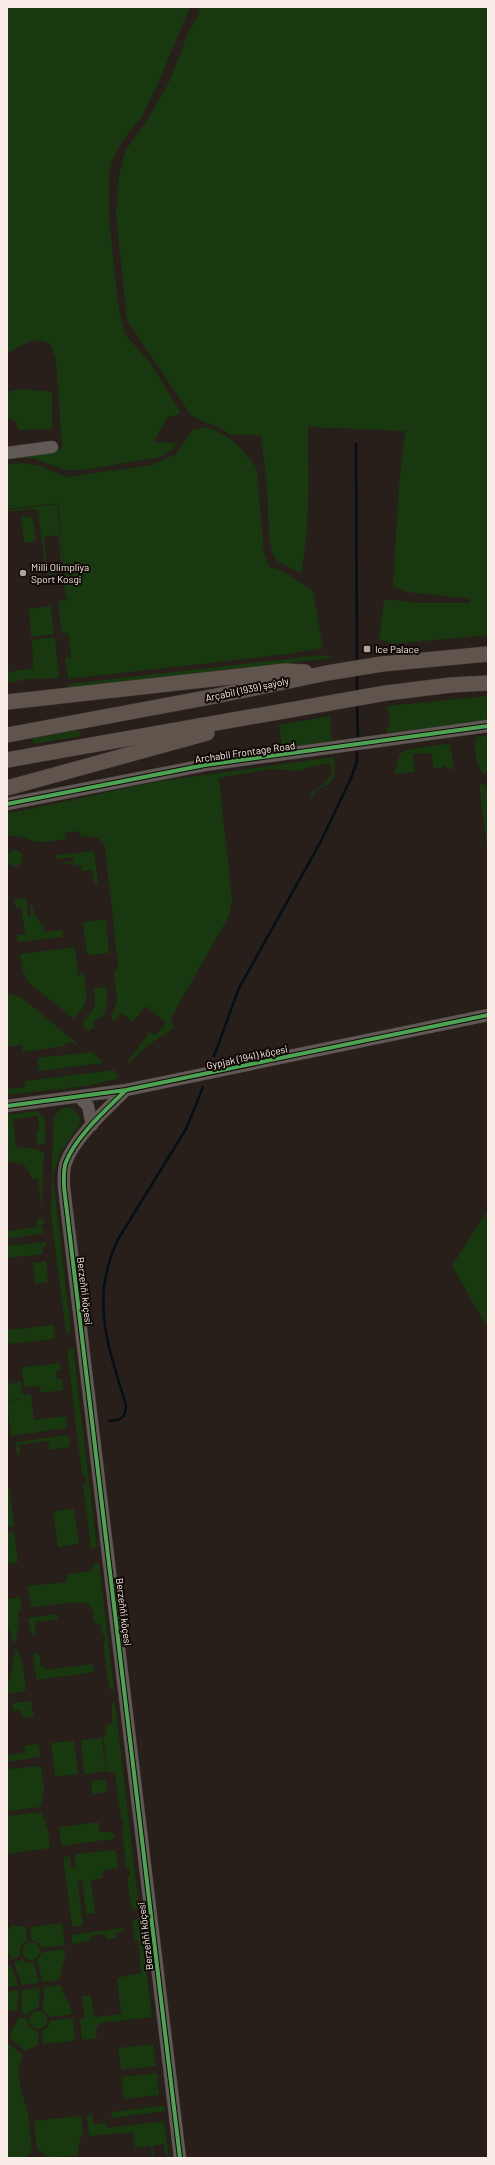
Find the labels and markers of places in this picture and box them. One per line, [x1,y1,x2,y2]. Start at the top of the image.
place label: Milli Olimpliya Sport Kosgi [31,561,89,585]
marker: Milli Olimpliya Sport Kosgi [18,568,28,578]
place label: Ice Palace [375,643,419,655]
marker: Ice Palace [362,644,372,654]

